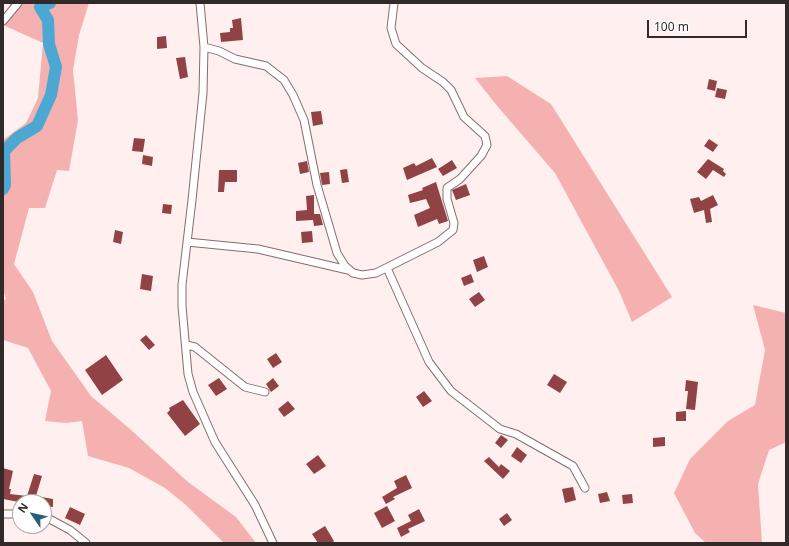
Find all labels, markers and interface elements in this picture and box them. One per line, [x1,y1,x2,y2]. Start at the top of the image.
scale bar [649,12,749,38]
text: 100 m [654,18,689,35]
north arrow [12,494,52,534]
text: N [14,500,31,515]

